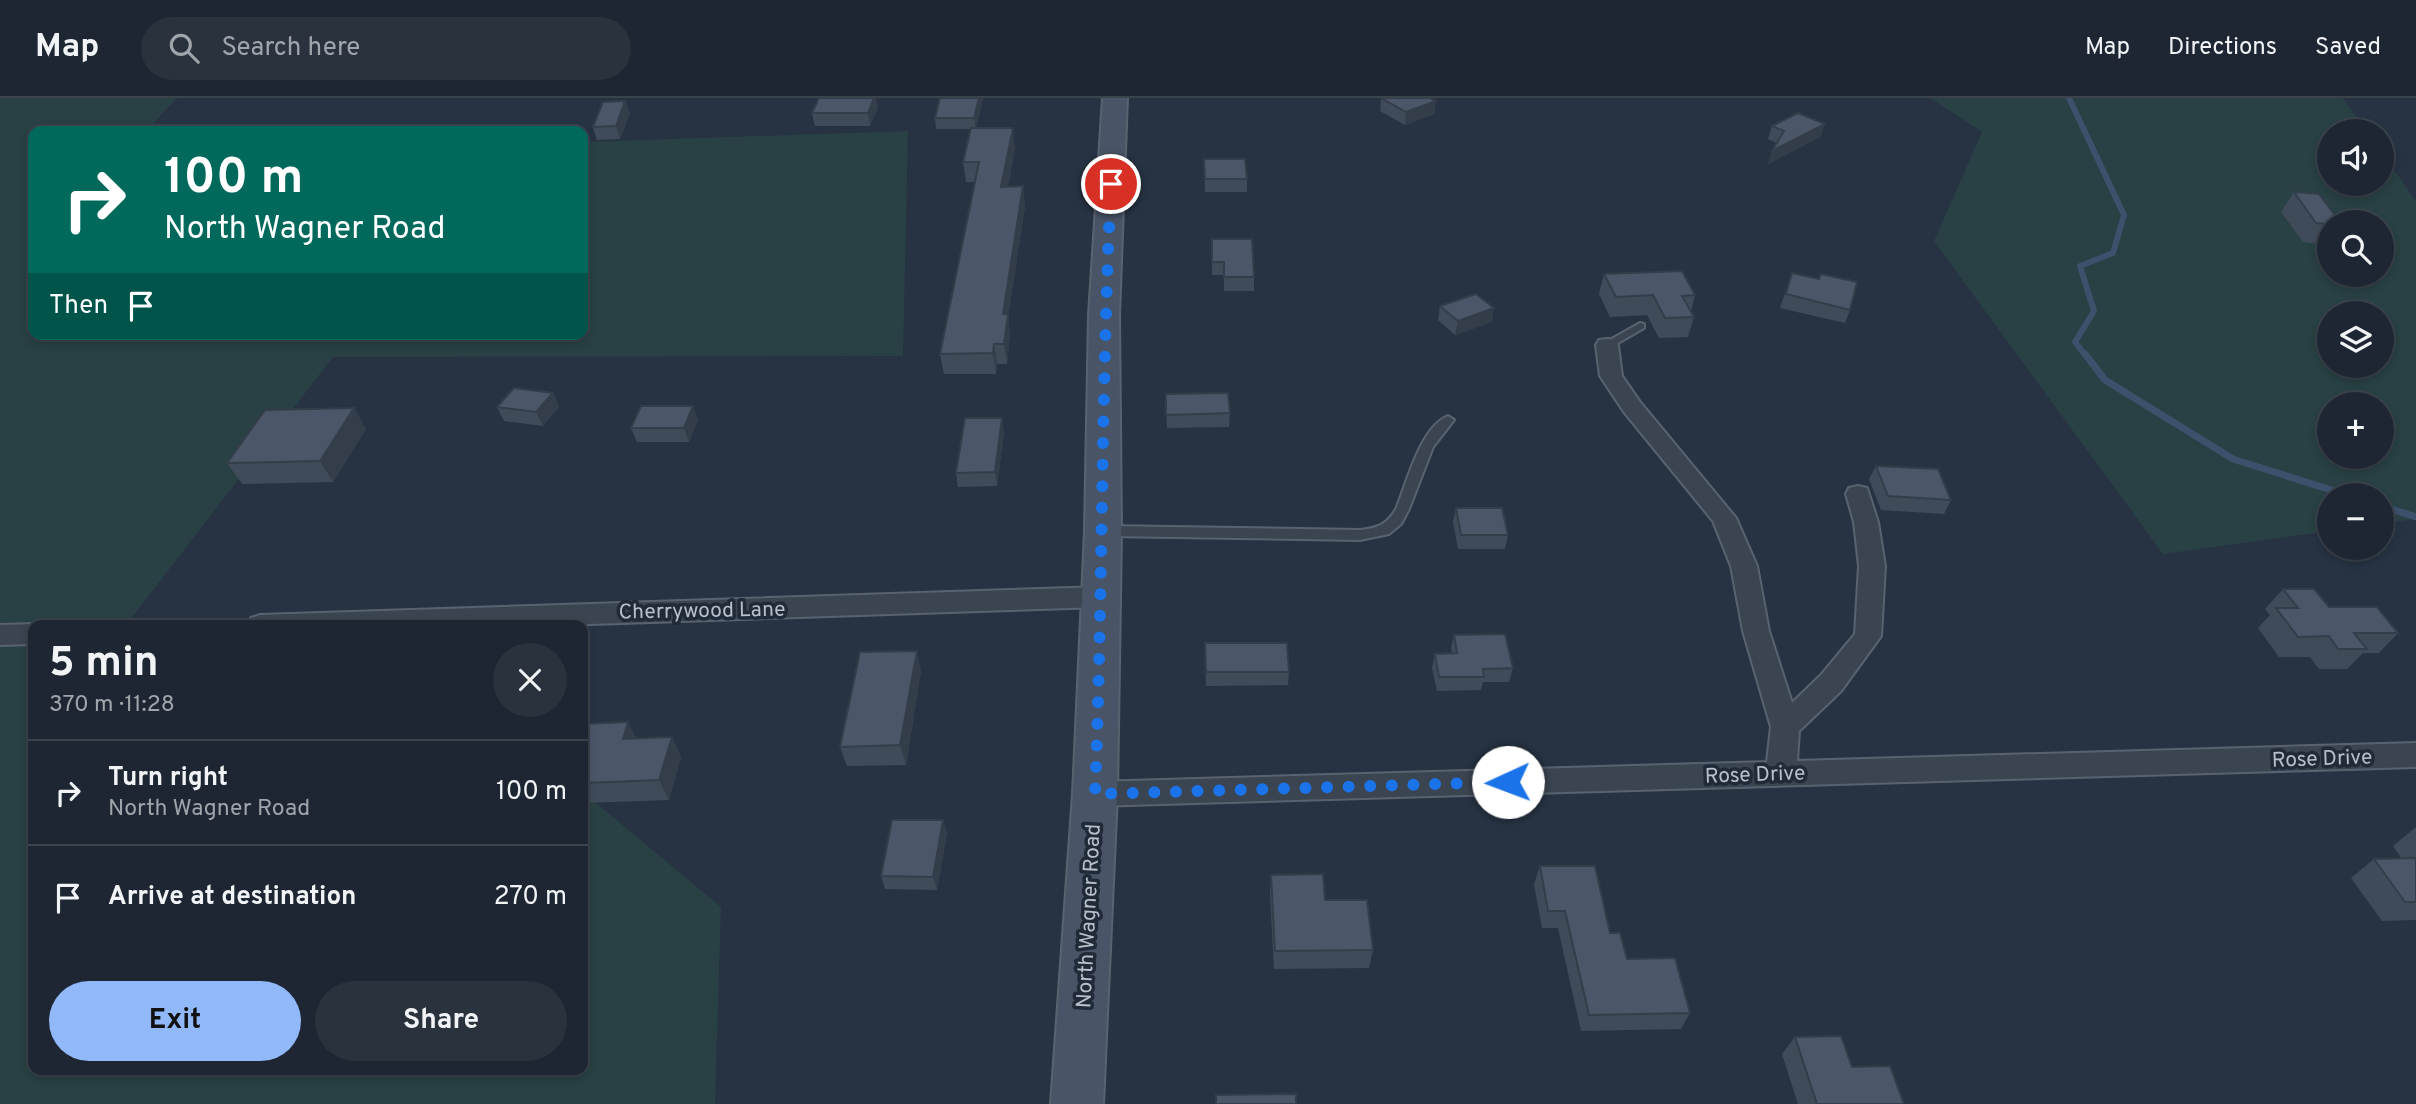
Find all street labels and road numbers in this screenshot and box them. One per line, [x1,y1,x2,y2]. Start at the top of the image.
street label: Cherrywood Lane [618,597,786,626]
street label: Rose Drive [2271,744,2373,775]
street label: Rose Drive [1704,760,1806,791]
street label: North Wagner Road [1071,823,1108,1009]

